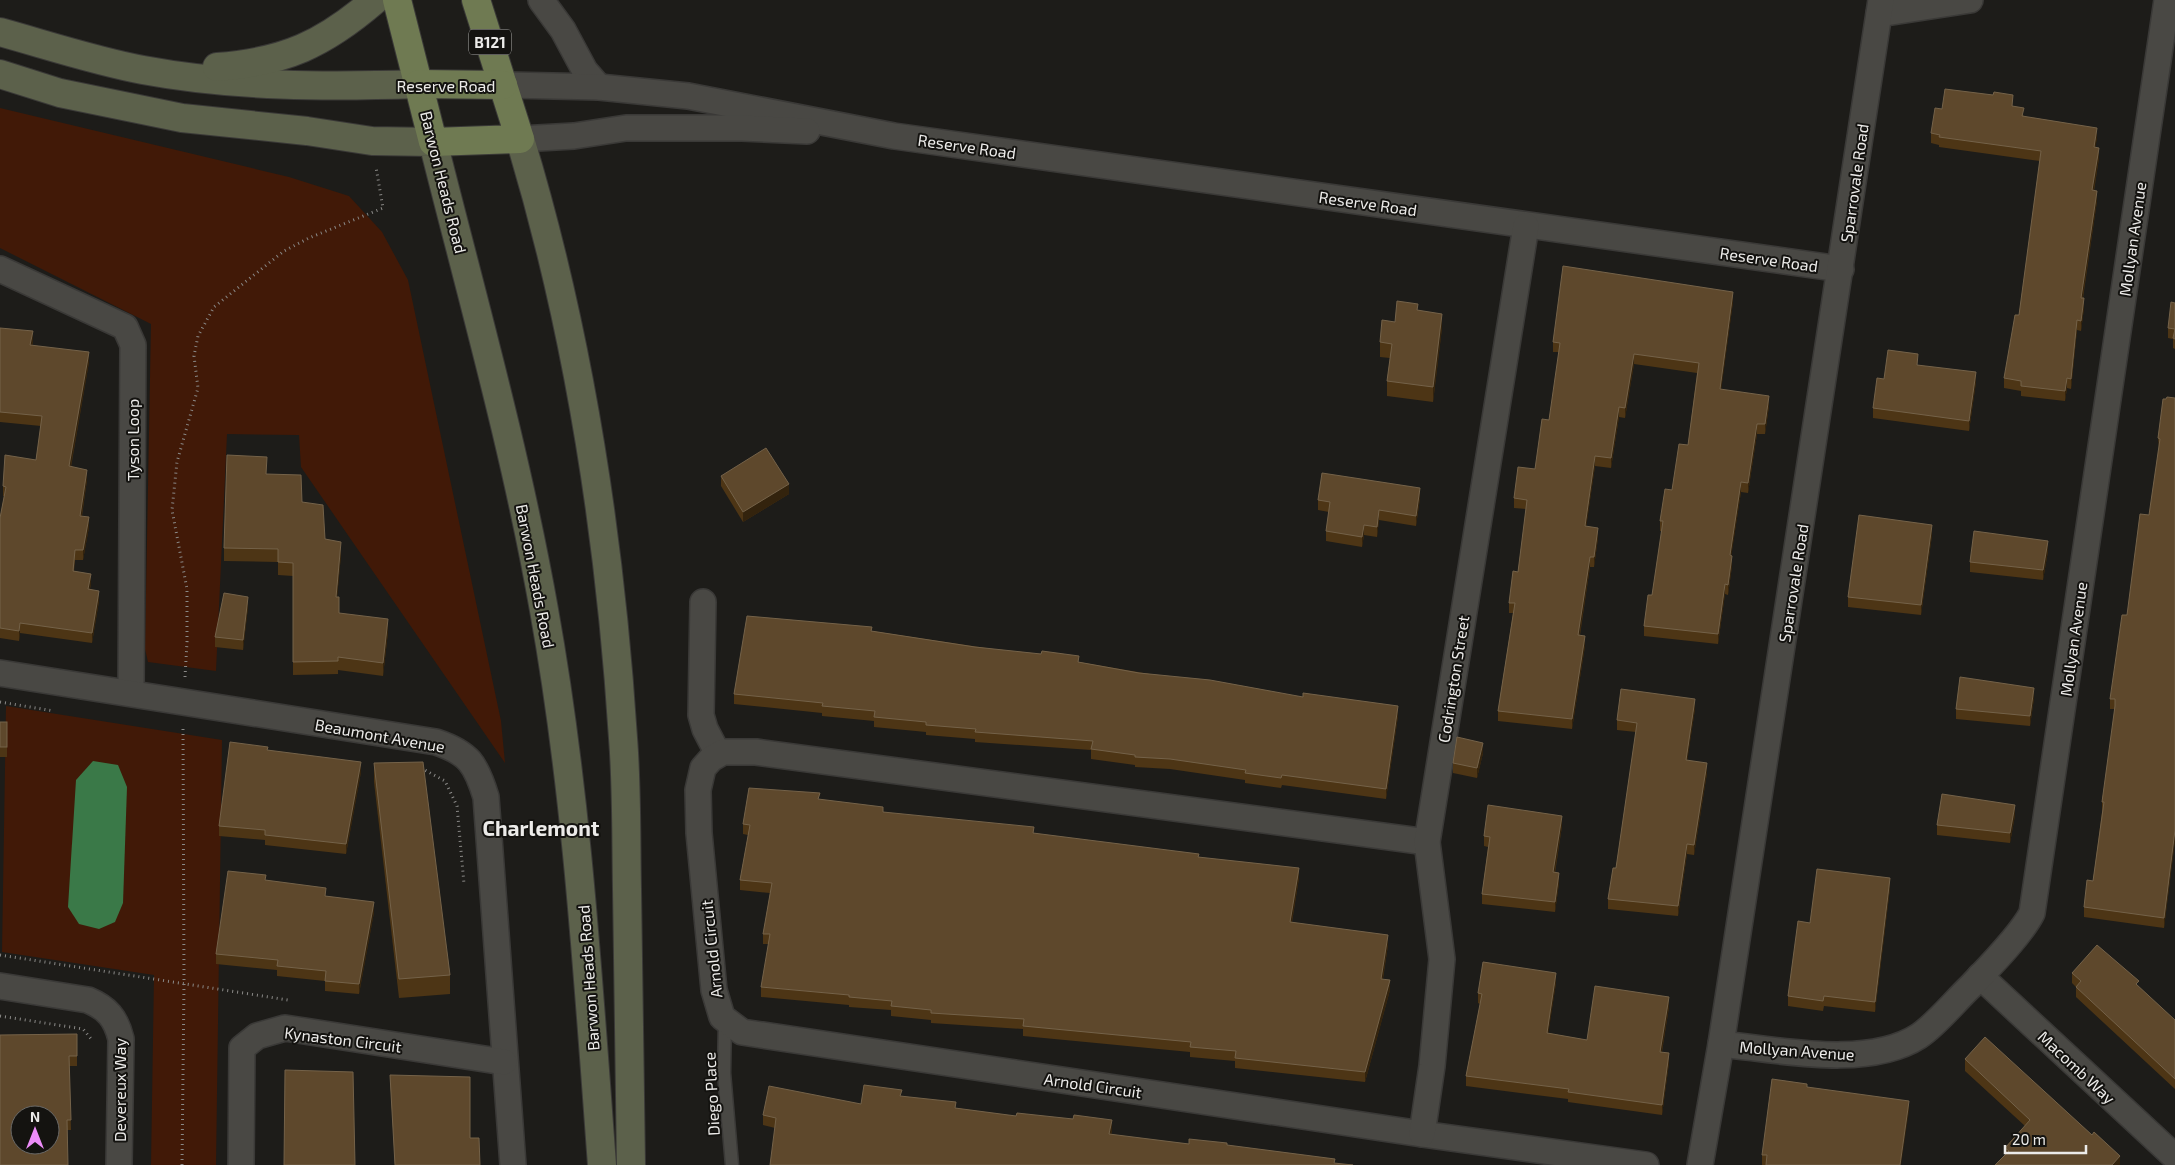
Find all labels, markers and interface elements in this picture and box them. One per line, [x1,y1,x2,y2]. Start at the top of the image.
road number: B121 [469,30,511,54]
street label: Reserve Road [397,76,495,95]
street label: Barwon Heads Road [417,109,471,255]
street label: Sparrovale Road [1836,122,1872,244]
street label: Reserve Road [917,130,1017,162]
street label: Mollyan Avenue [2115,180,2149,298]
street label: Reserve Road [1318,187,1418,219]
street label: Reserve Road [1719,243,1819,275]
street label: Tyson Loop [123,399,142,481]
street label: Barwon Heads Road [513,503,559,649]
street label: Sparrovale Road [1774,522,1812,644]
street label: Mollyan Avenue [2056,580,2090,698]
street label: Codrington Street [1434,614,1472,744]
street label: Beaumont Avenue [313,714,447,756]
district label: Charlemont [483,815,600,840]
street label: Arnold Circuit [696,899,726,999]
street label: Barwon Heads Road [573,905,603,1051]
street label: Kynaston Circuit [283,1022,403,1056]
street label: Macomb Way [2035,1027,2120,1108]
street label: Mollyan Avenue [1739,1036,1855,1064]
street label: Devereux Way [110,1037,129,1142]
street label: Diego Place [699,1052,723,1136]
street label: Arnold Circuit [1043,1069,1143,1101]
north arrow [10,1105,60,1155]
text: N [30,1108,40,1125]
scale bar [2005,1122,2086,1154]
text: 20 m [2012,1130,2046,1148]

